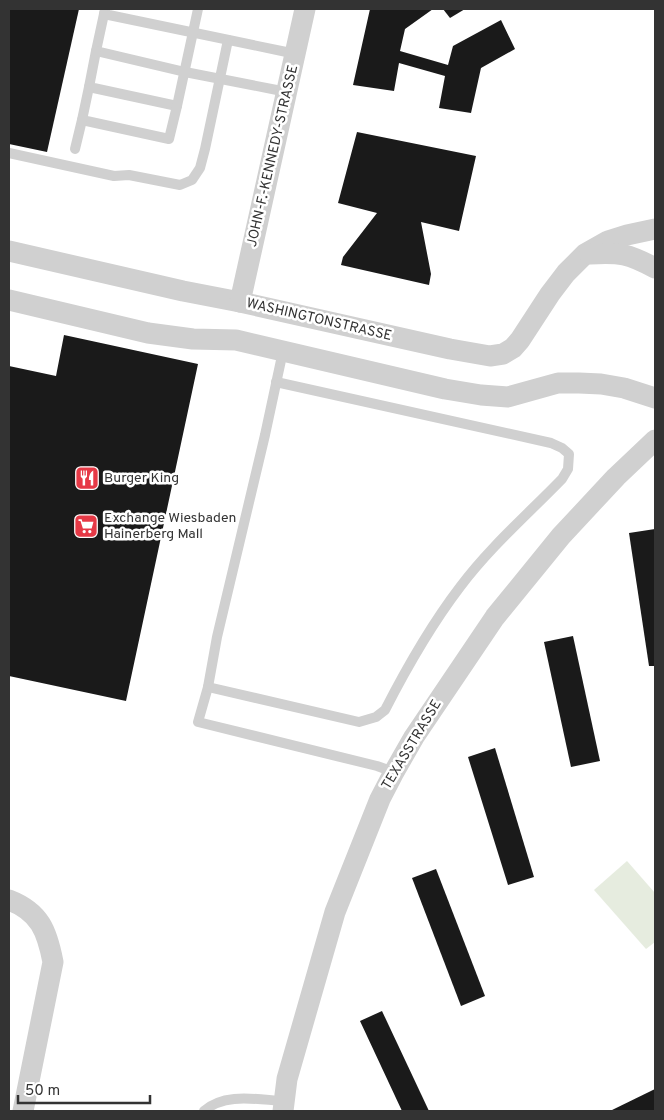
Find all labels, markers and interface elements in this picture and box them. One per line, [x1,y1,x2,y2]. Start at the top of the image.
street label: JOHN-F.-KENNEDY-STRASSE [244,63,302,249]
street label: WASHINGTONSTRASSE [245,295,393,345]
restaurant icon: Burger King [74,465,100,491]
place label: Burger King [104,470,179,487]
place label: Exchange Wiesbaden Hainerberg Mall [104,510,236,543]
supermarket icon: Exchange Wiesbaden Hainerberg Mall [73,513,99,539]
street label: TEXASSTRASSE [378,697,446,793]
scale bar [18,1072,150,1104]
text: 50 m [25,1082,60,1101]

